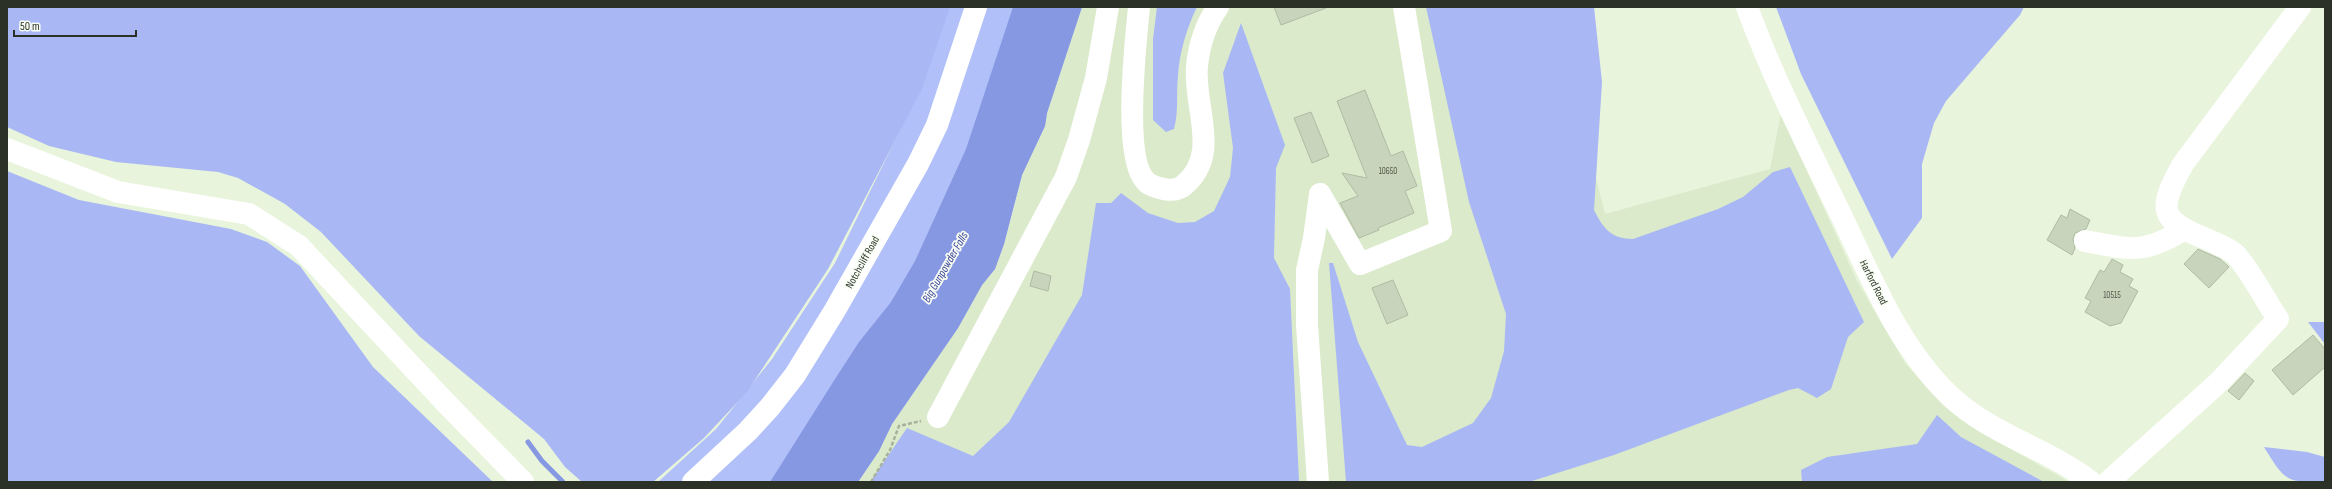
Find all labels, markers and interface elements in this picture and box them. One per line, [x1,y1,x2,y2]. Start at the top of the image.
scale bar [14,12,136,38]
text: 50 m [20,19,40,34]
house number: 10650 [1379,166,1397,177]
water label: Big Gunpowder Falls [919,229,972,305]
street label: Notchcliff Road [843,234,882,291]
street label: Harford Road [1857,258,1890,307]
house number: 10515 [2103,290,2121,301]

